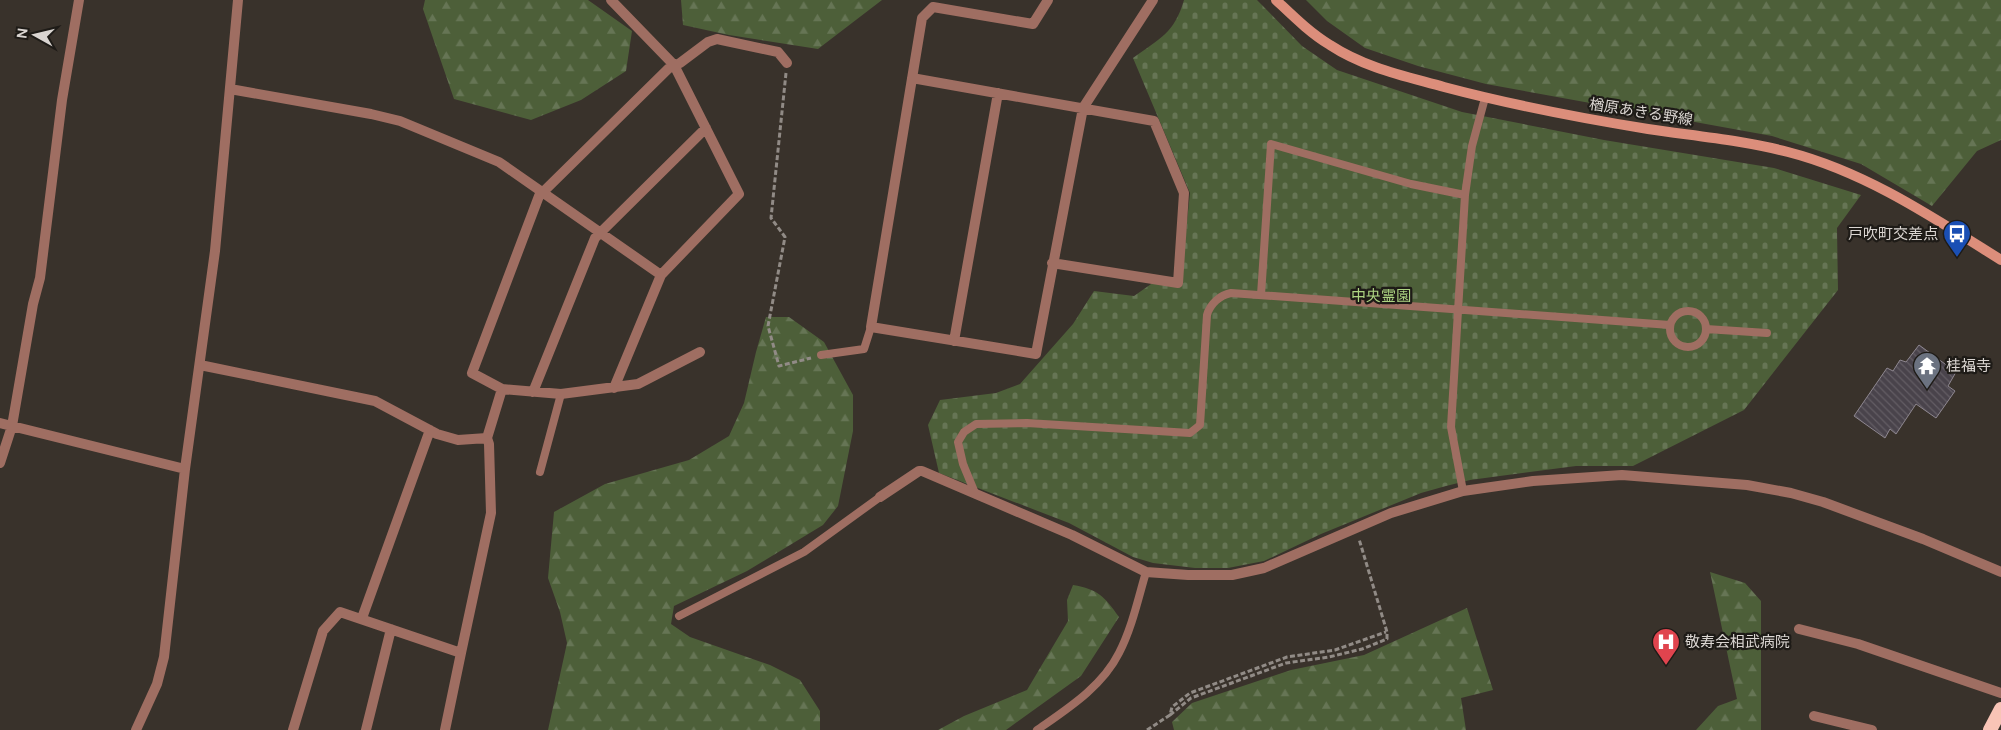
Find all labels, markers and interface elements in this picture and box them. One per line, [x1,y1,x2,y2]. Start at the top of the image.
north arrow [10,10,60,60]
text: N [13,27,32,40]
street label: 楢原あきる野線 [1588,94,1694,130]
bus stop icon: 戸吹町交差点 [1942,219,1972,258]
place label: 戸吹町交差点 [1848,224,1938,244]
park label: 中央霊園 [1351,286,1411,306]
temple icon: 桂福寺 [1912,351,1942,390]
place label: 桂福寺 [1946,356,1991,376]
hospital icon: 敬寿会相武病院 [1651,627,1681,666]
place label: 敬寿会相武病院 [1685,632,1790,652]

